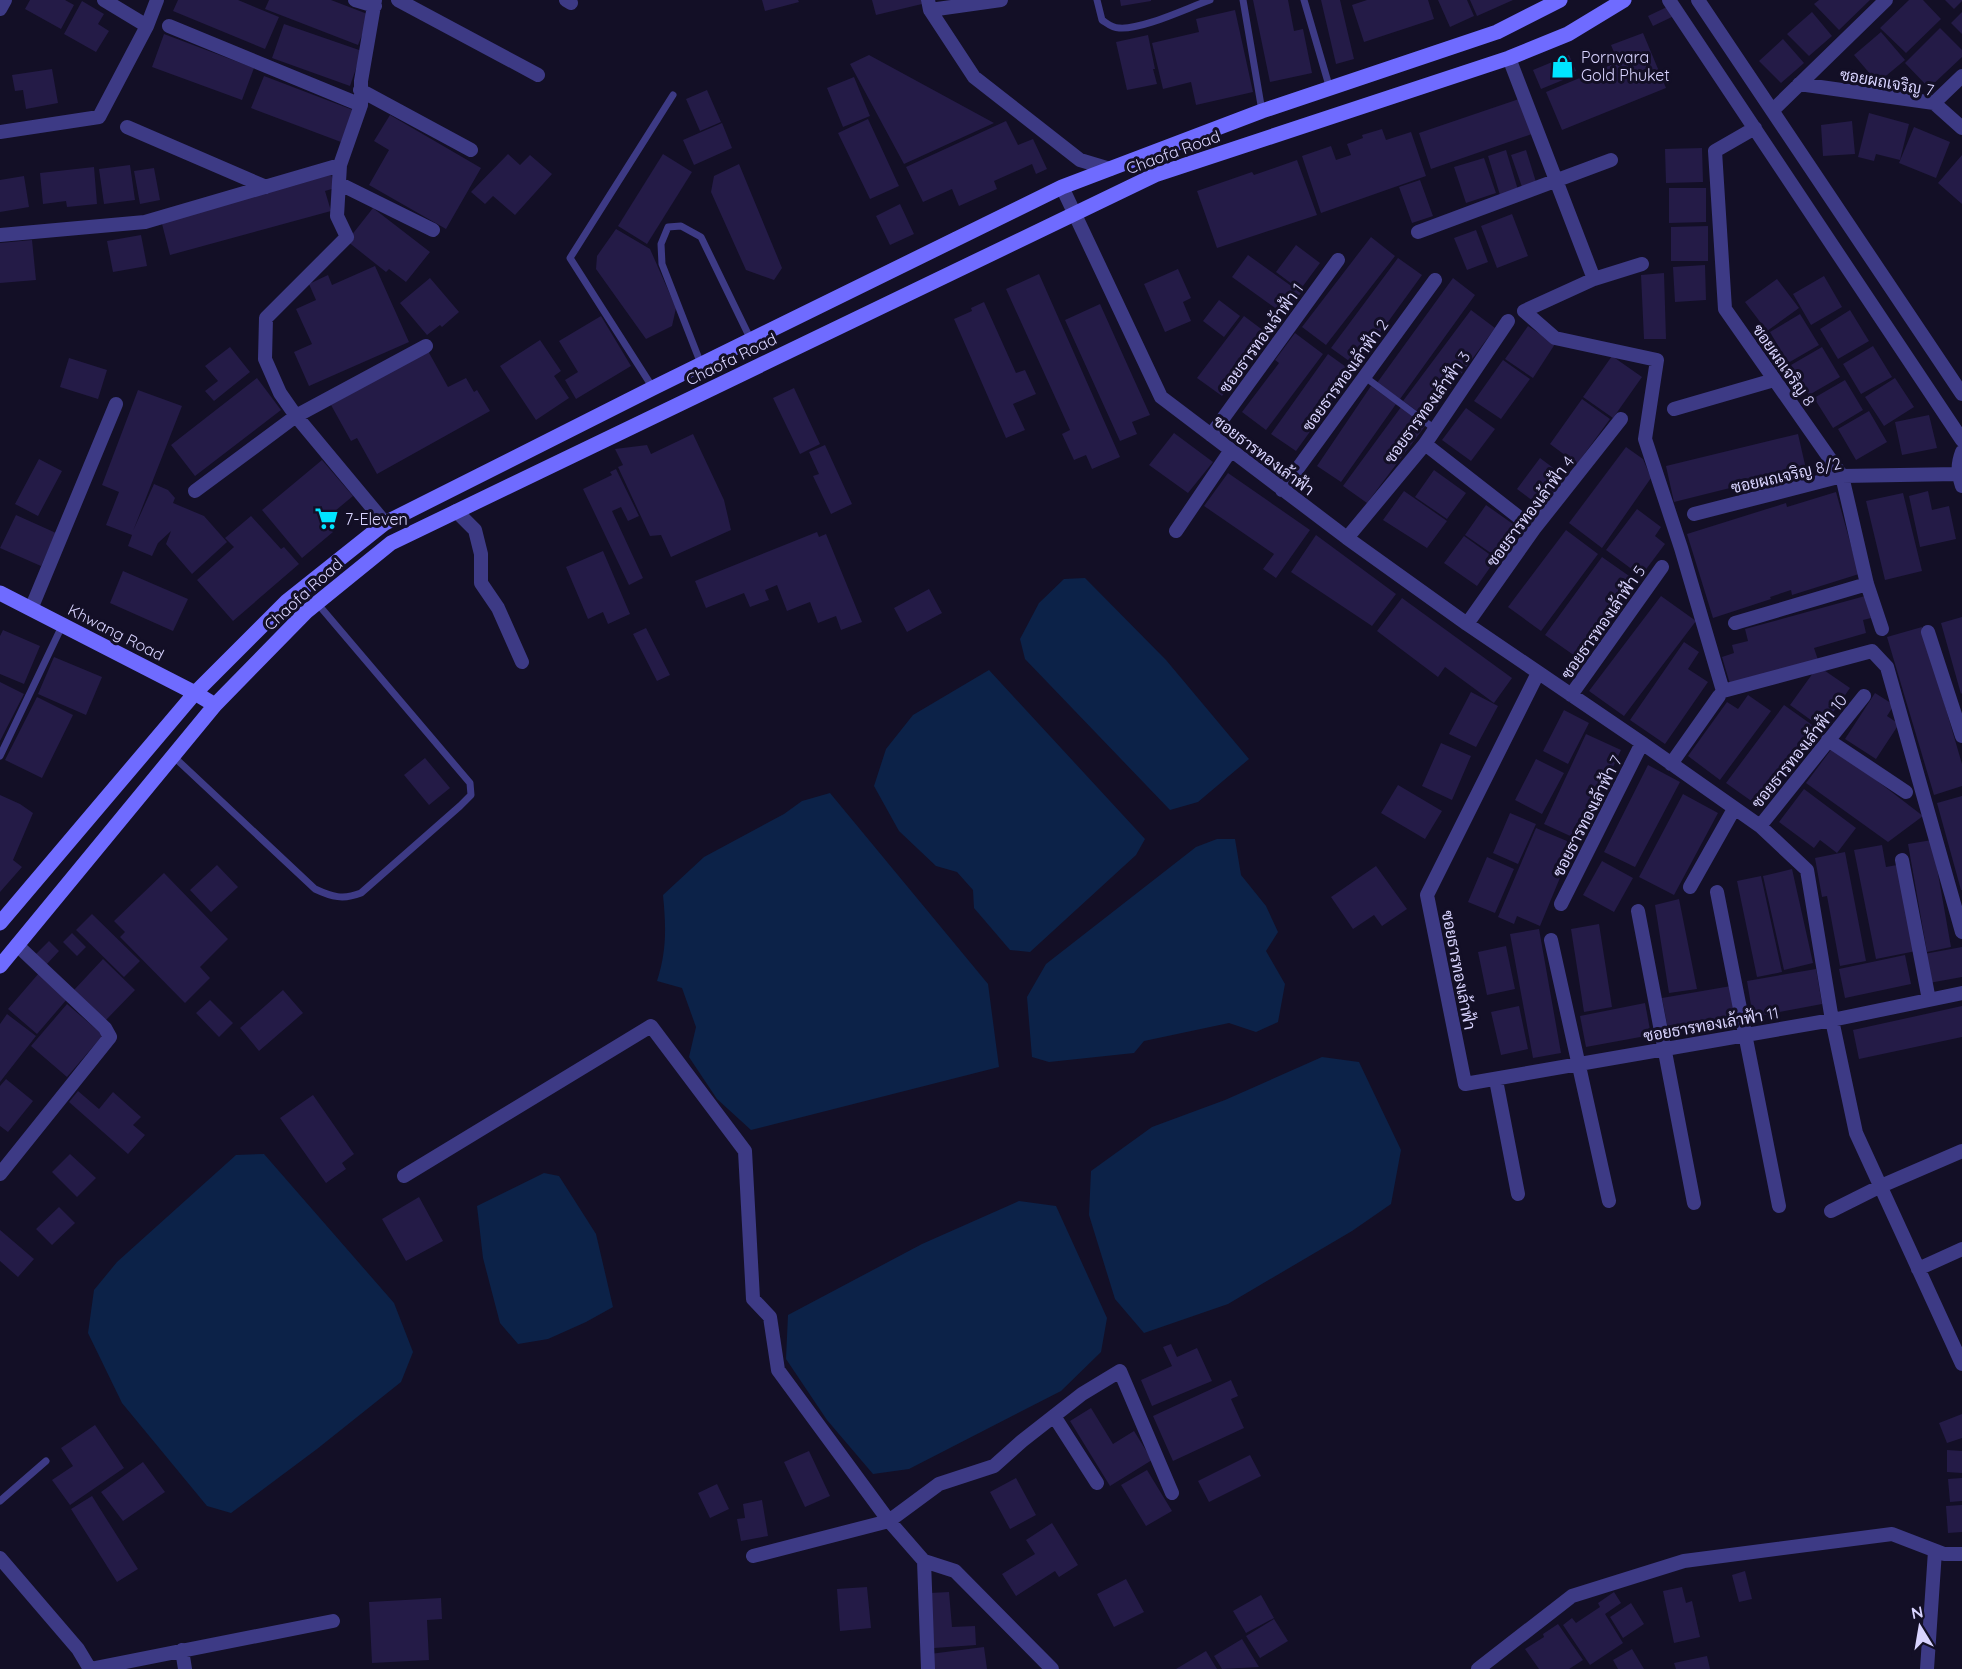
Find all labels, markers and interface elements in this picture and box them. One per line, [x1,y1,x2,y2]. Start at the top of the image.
place label: Pornvara Gold Phuket [1581,47,1670,85]
shop icon: Pornvara Gold Phuket [1550,53,1576,79]
street label: ซอยผถเจริญ 7 [1838,64,1936,100]
street label: Chaofa Road [1123,126,1223,178]
street label: ซอยธารทองเจ้าฟ้า 1 [1214,279,1308,397]
street label: ซอยธารทองเล้าฟ้า 2 [1297,315,1393,435]
street label: ซอยผถเจริญ 8 [1748,320,1820,410]
street label: Chaofa Road [682,328,780,390]
street label: ซอยธารทองเล้าฟ้า 3 [1380,347,1474,467]
street label: ซอยธารทองเล้าฟ้า [1210,411,1318,499]
street label: ซอยธารทองเล้าฟ้า 4 [1482,452,1578,570]
street label: ซอยผถเจริญ 8/2 [1729,453,1843,497]
supermarket icon: 7-Eleven [314,506,340,532]
place label: 7-Eleven [345,509,408,529]
street label: Chaofa Road [260,554,346,634]
street label: ซอยธารทองเล้าฟ้า 5 [1556,561,1650,683]
street label: Khwang Road [65,599,167,665]
street label: ซอยธารทองเล้าฟ้า 10 [1747,690,1851,812]
street label: ซอยธารทองเล้าฟ้า 7 [1548,752,1626,880]
street label: ซอยธารทองเล้าฟ้า [1438,909,1480,1031]
street label: ซอยธารทองเล้าฟ้า 11 [1642,1002,1780,1046]
north arrow [1890,1597,1950,1657]
text: N [1909,1601,1925,1623]

